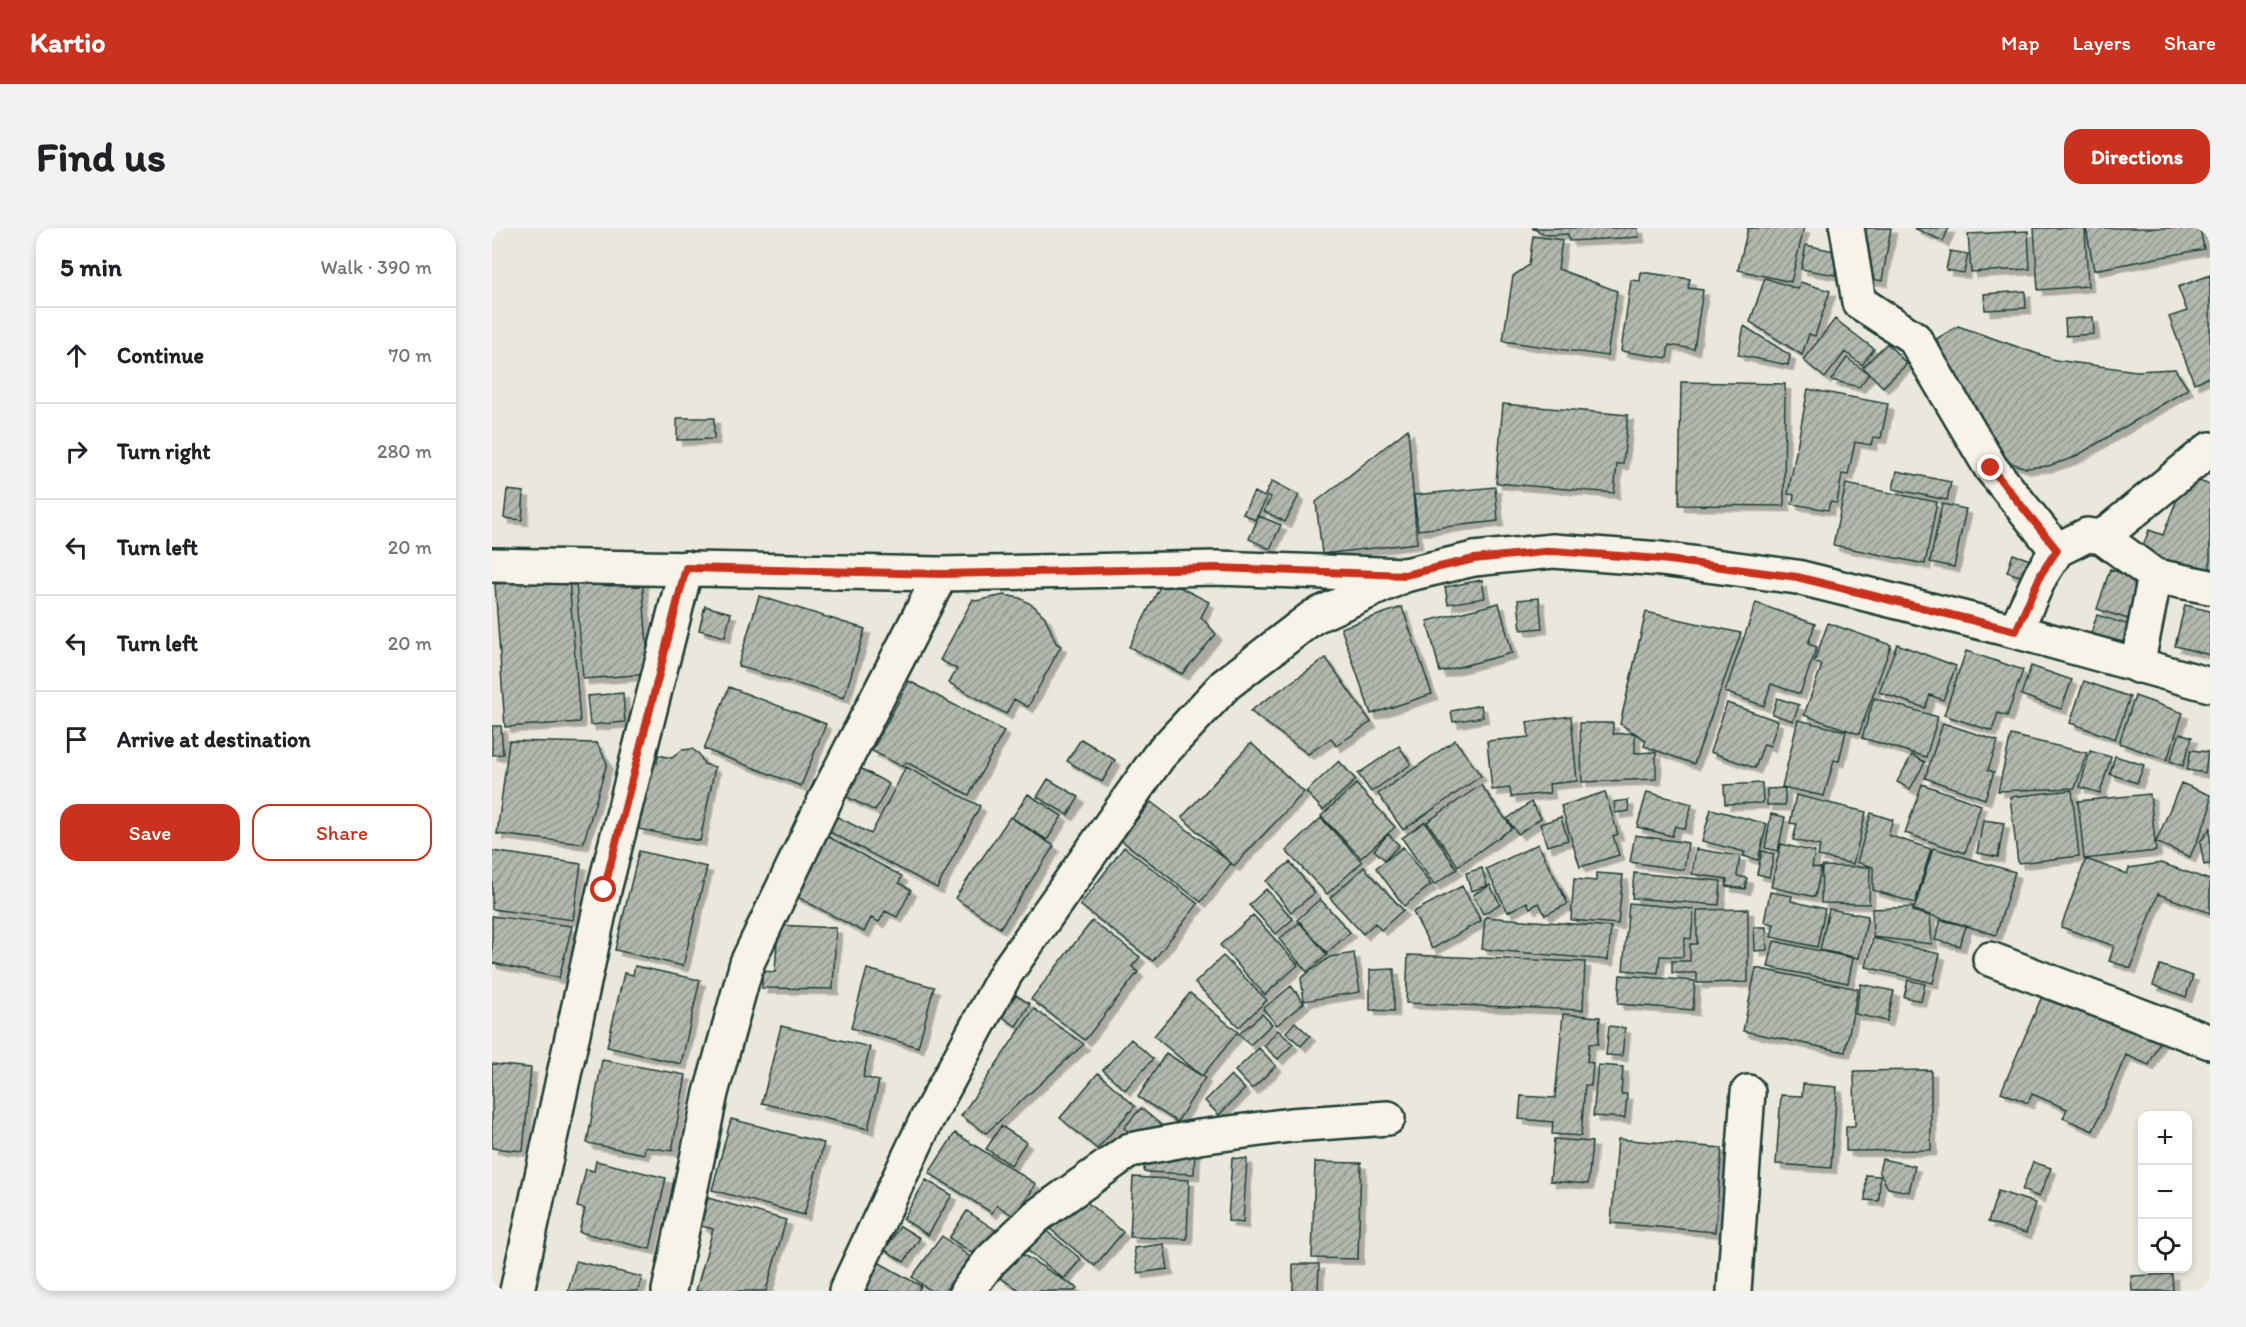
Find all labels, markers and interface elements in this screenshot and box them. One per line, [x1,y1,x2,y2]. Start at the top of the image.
text: Kartio [30,25,105,59]
text: Map [2001,30,2040,55]
text: Layers [2073,30,2131,55]
text: Share [2164,30,2216,55]
button: Directions [2064,129,2210,184]
text: Find us [36,131,166,182]
text: 5 min [60,251,122,283]
text: Walk · 390 m [321,255,432,279]
icon: ahead [60,339,93,372]
text: Continue [117,342,204,369]
text: 70 m [388,343,432,367]
icon: right [60,435,93,468]
text: Turn right [117,438,211,465]
text: 280 m [377,439,432,463]
route end [1977,454,2003,480]
icon: left [60,531,93,564]
text: Turn left [117,534,198,561]
text: 20 m [388,535,432,559]
icon: left [60,627,93,660]
text: Turn left [117,630,198,657]
text: 20 m [388,631,432,655]
icon: arrive [60,723,93,756]
text: Arrive at destination [117,726,311,753]
button: Save [60,804,240,861]
button: Share [252,804,432,861]
route start [590,876,616,902]
map controls [2138,1111,2192,1273]
button: + [2138,1111,2192,1165]
button: − [2138,1165,2192,1219]
button: locate [2138,1219,2192,1273]

